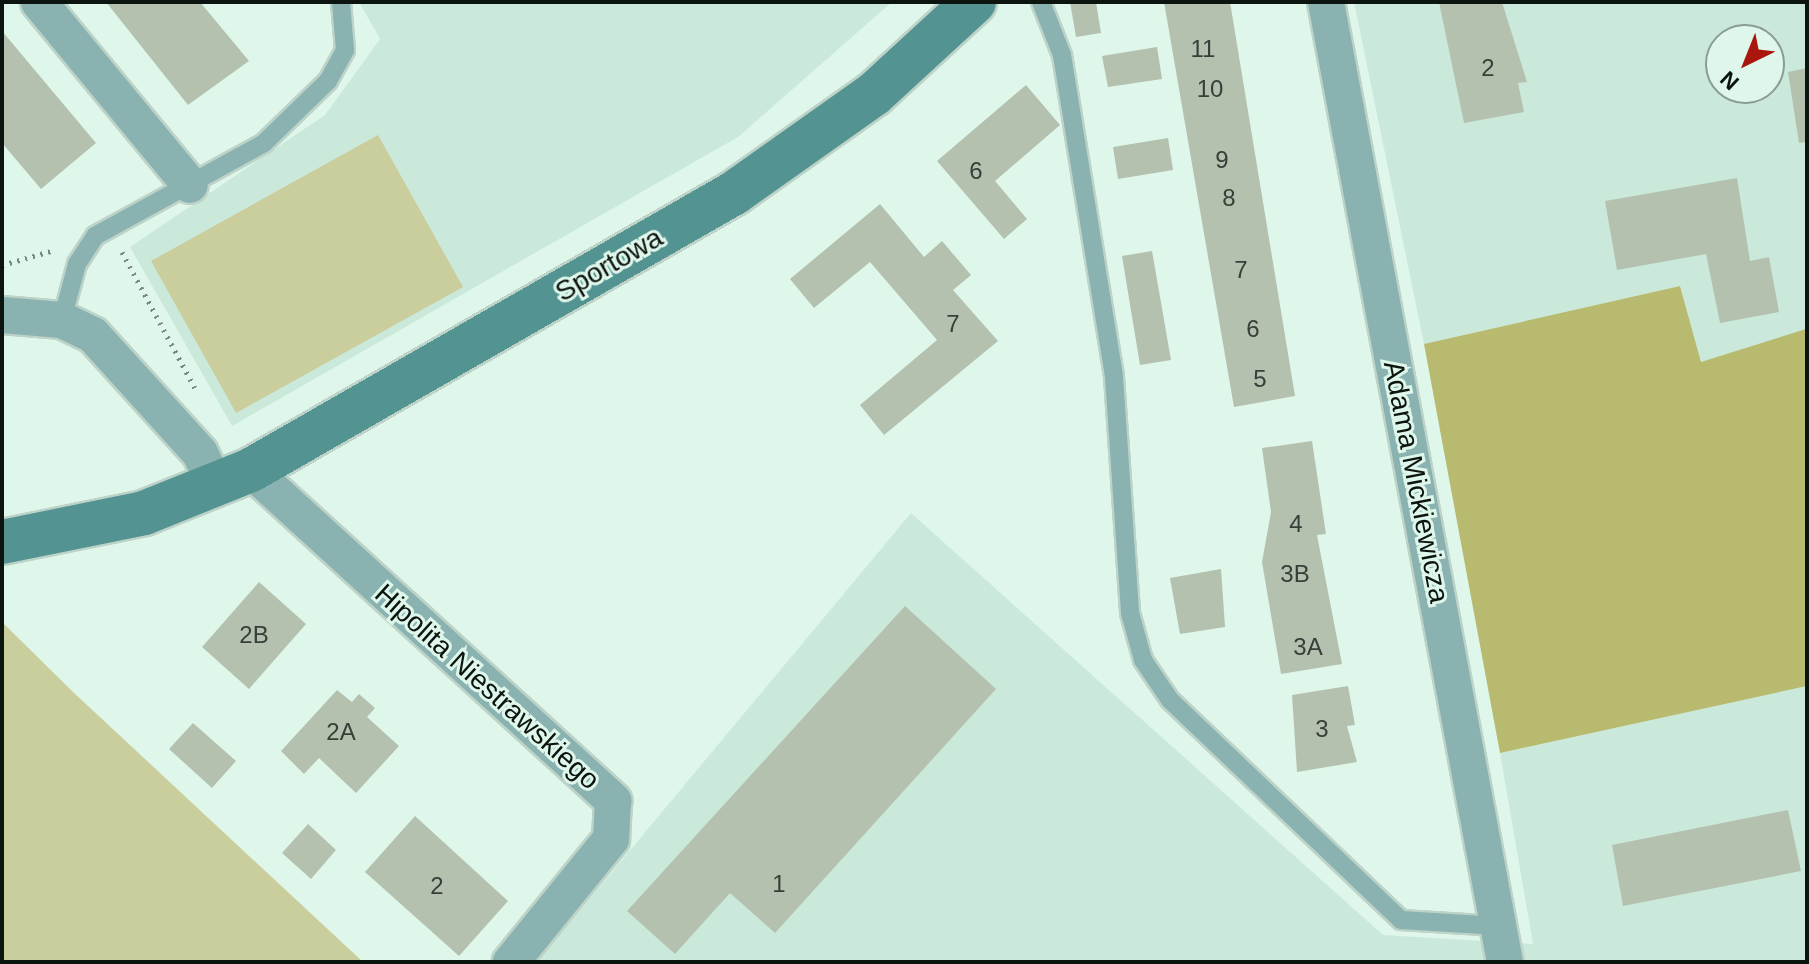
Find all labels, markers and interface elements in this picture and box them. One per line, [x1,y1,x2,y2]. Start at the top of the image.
north arrow [1705,24,1785,104]
house number: 11 [1191,35,1215,63]
house number: 2 [1481,54,1495,82]
text: N [1715,66,1744,95]
house number: 10 [1197,75,1223,103]
house number: 9 [1215,146,1229,174]
house number: 6 [969,157,983,185]
house number: 8 [1222,184,1236,212]
street label: Sportowa [549,221,669,309]
house number: 7 [1234,256,1248,284]
house number: 7 [946,310,960,338]
house number: 6 [1246,315,1260,343]
street label: Adama Mickiewicza [1376,358,1456,606]
house number: 5 [1253,365,1267,393]
house number: 4 [1289,510,1303,538]
house number: 3B [1280,560,1310,588]
street label: Hipolita Niestrawskiego [368,577,606,797]
house number: 2B [239,621,269,649]
house number: 3A [1293,633,1323,661]
house number: 3 [1315,715,1329,743]
house number: 2A [326,718,356,746]
house number: 1 [772,870,786,898]
house number: 2 [430,872,444,900]

